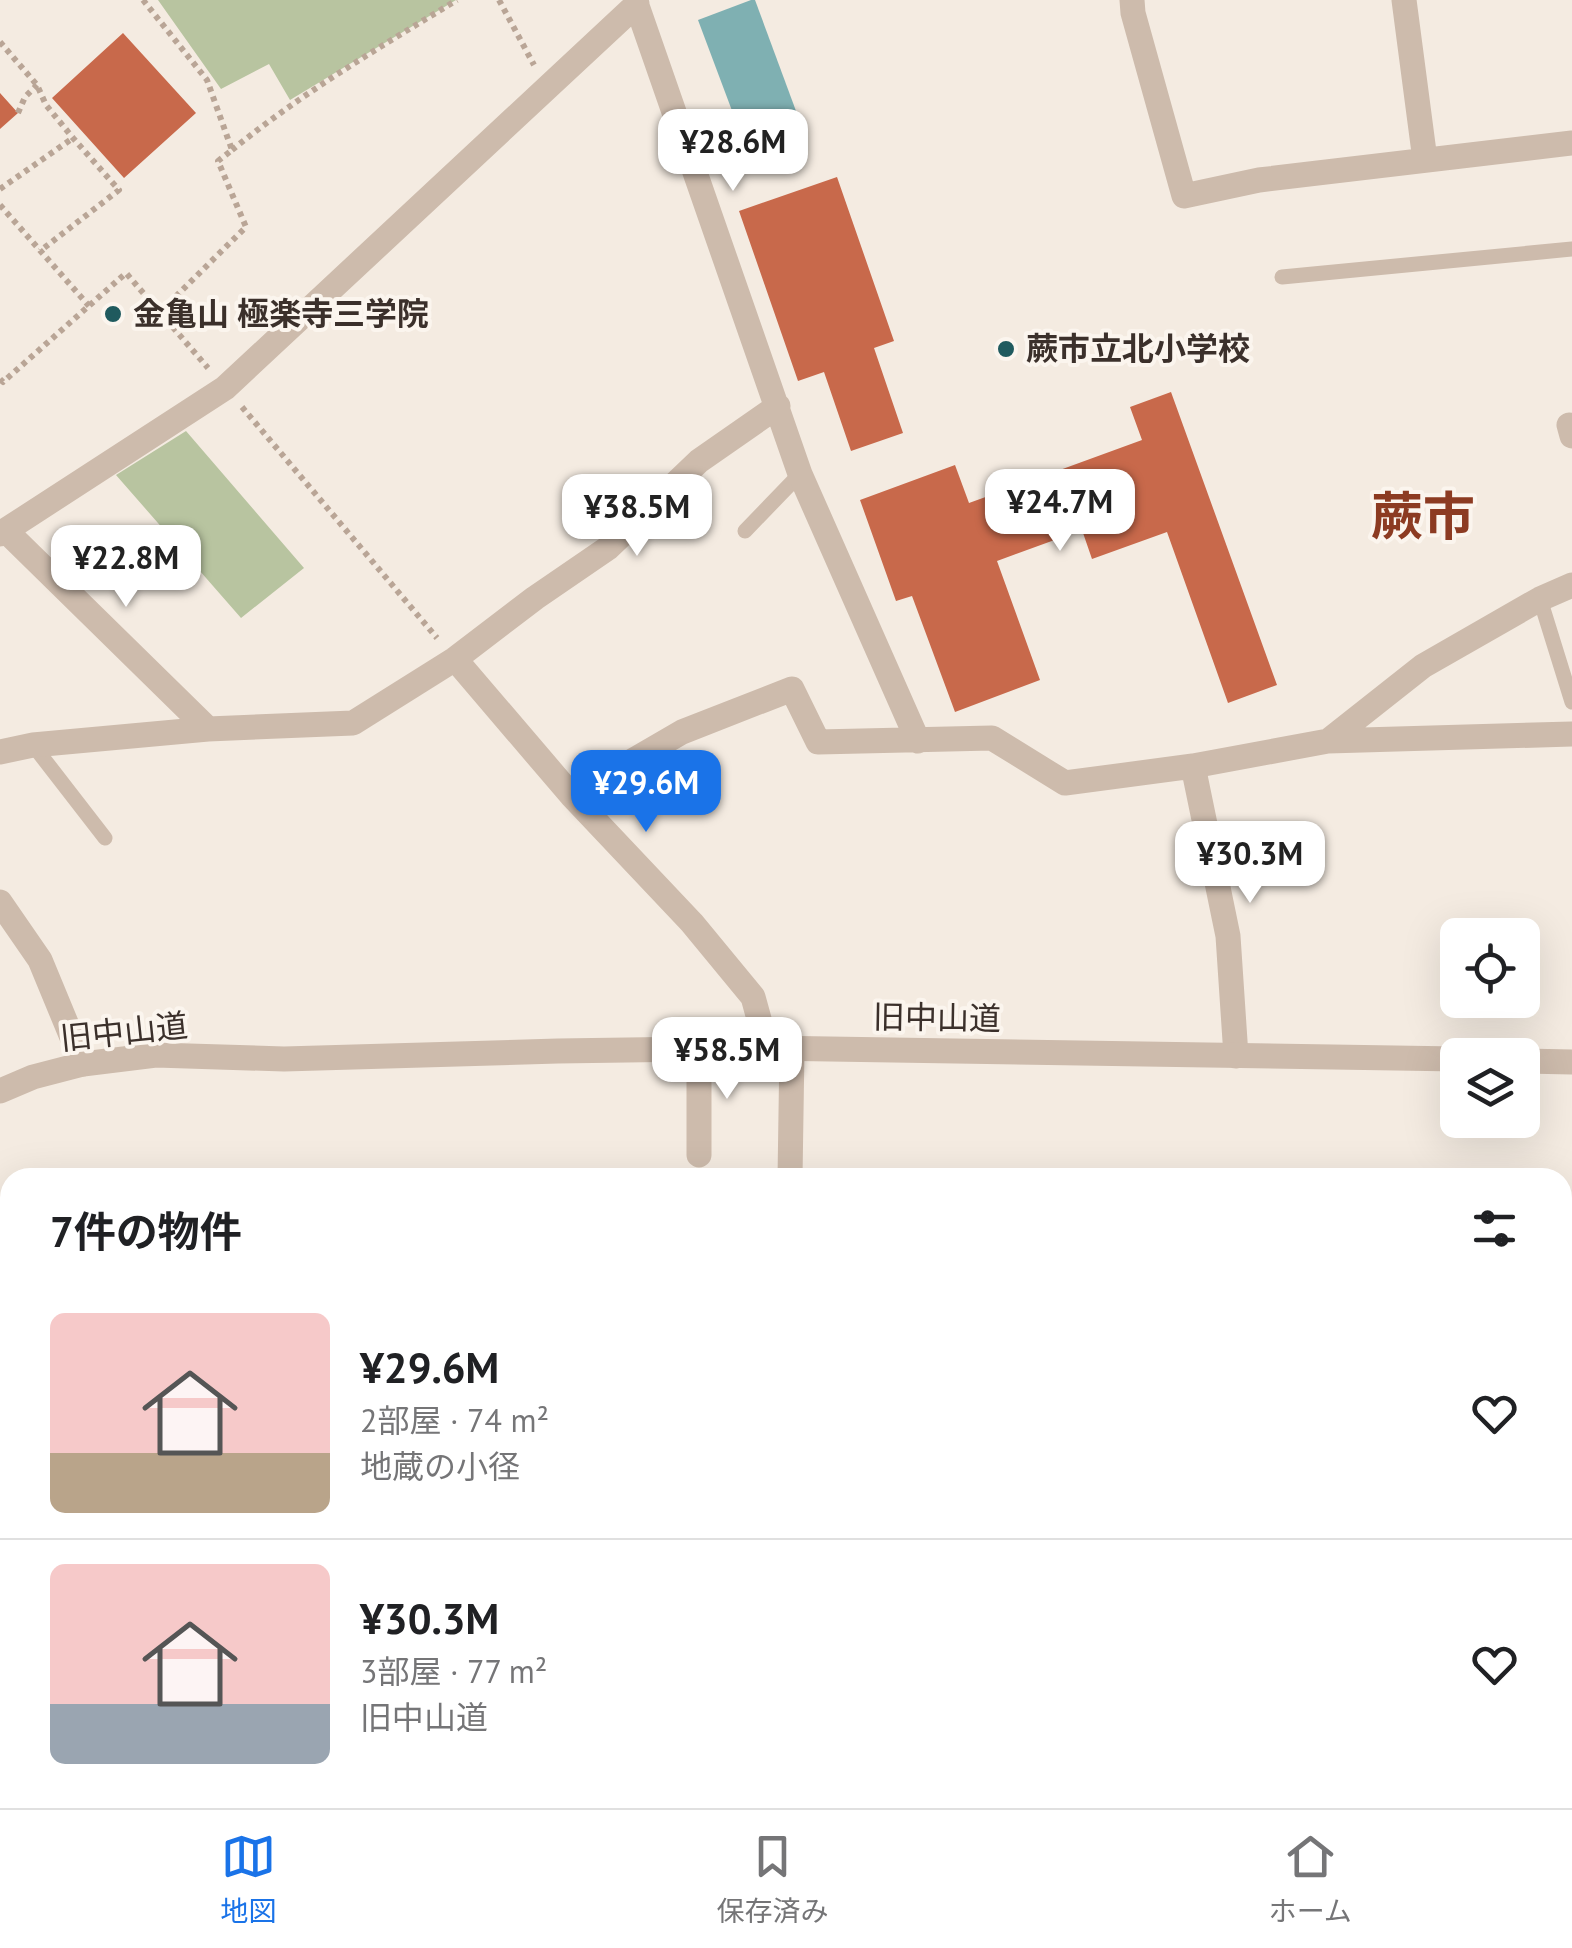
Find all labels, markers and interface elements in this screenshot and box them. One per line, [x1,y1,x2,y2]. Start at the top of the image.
pin: ¥28.6M [652,109,814,194]
text: ¥28.6M [680,120,786,162]
place label: 金亀山 極楽寺三学院 [133,292,429,334]
marker: 金亀山 極楽寺三学院 [102,303,124,325]
place label: 蕨市立北小学校 [1026,327,1250,369]
marker: 蕨市立北小学校 [995,338,1017,360]
pin: ¥24.7M [979,469,1141,554]
pin: ¥38.5M [556,474,718,559]
text: ¥24.7M [1007,480,1113,522]
district label: 蕨市 [1371,482,1475,549]
text: ¥38.5M [584,485,690,527]
pin: ¥22.8M [45,525,207,610]
text: ¥22.8M [73,536,179,578]
pin: ¥29.6M [565,750,727,835]
text: ¥29.6M [593,761,699,803]
pin: ¥30.3M [1169,821,1331,906]
text: ¥30.3M [1197,832,1303,874]
map controls [1440,918,1540,1138]
button: locate [1440,918,1540,1018]
street label: 旧中山道 [873,995,1001,1039]
street label: 旧中山道 [58,1003,190,1059]
pin: ¥58.5M [646,1017,808,1102]
text: ¥58.5M [674,1028,780,1070]
button: layers [1440,1038,1540,1138]
icon: filters [1467,1201,1522,1256]
text: 7件の物件 [50,1204,242,1259]
text: ¥29.6M [360,1340,499,1395]
icon: home [130,1353,250,1473]
icon: heart [1467,1386,1522,1441]
text: 2部屋 · 74 m² [360,1399,549,1441]
text: 地蔵の小径 [360,1445,520,1487]
text: ¥30.3M [360,1591,499,1646]
icon: home [130,1604,250,1724]
icon: heart [1467,1637,1522,1692]
text: 3部屋 · 77 m² [360,1650,547,1692]
text: 旧中山道 [360,1696,488,1738]
tab: 地図 [220,1829,276,1929]
tab: 保存済み [716,1829,828,1929]
tab: ホーム [1269,1829,1352,1929]

